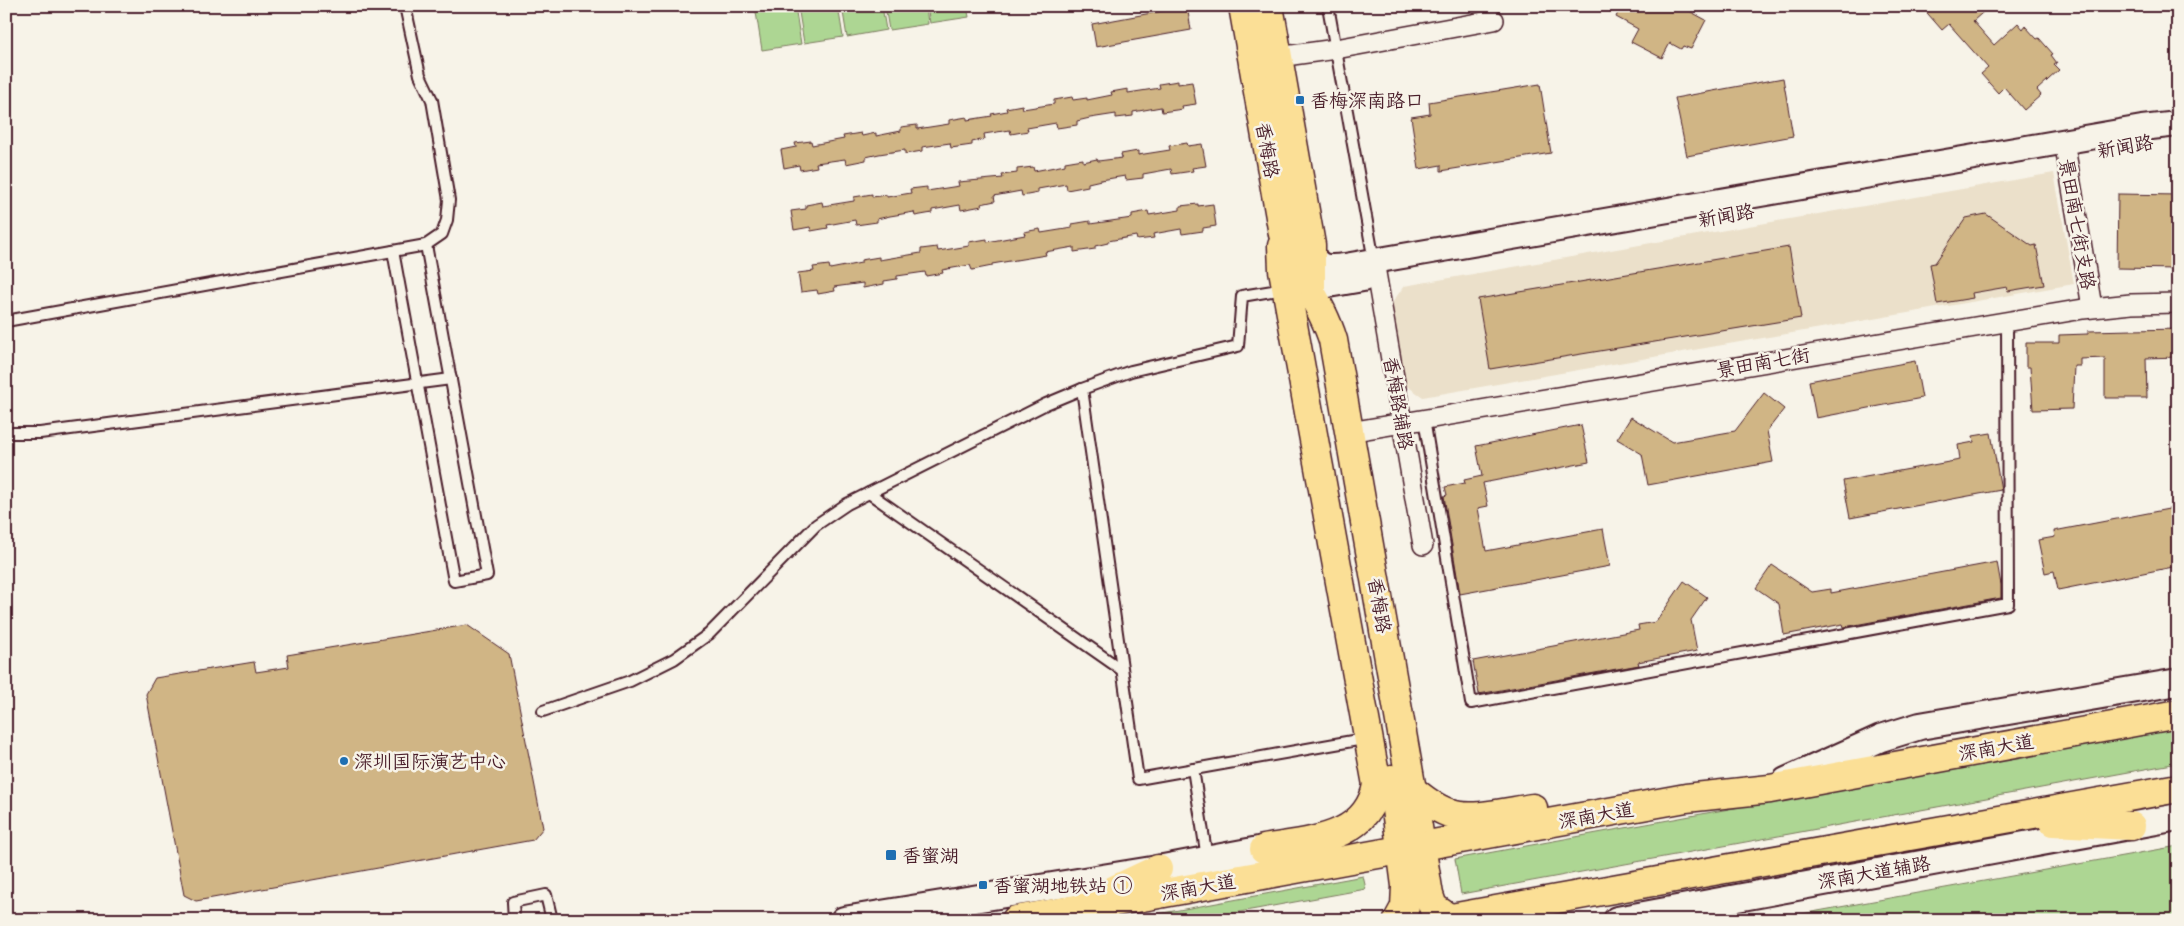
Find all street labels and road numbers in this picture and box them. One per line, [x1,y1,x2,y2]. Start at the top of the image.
street label: 香梅路 [1251,120,1283,180]
street label: 新闻路 [2095,131,2155,163]
street label: 景田南七街支路 [2055,157,2099,292]
street label: 新闻路 [1696,200,1756,232]
street label: 景田南七街 [1714,344,1812,382]
street label: 香梅路辅路 [1379,354,1417,452]
street label: 香梅路 [1363,575,1395,635]
street label: 深南大道 [1957,731,2036,765]
street label: 深南大道 [1557,799,1636,833]
street label: 深南大道辅路 [1816,852,1932,894]
street label: 深南大道 [1159,871,1238,905]

